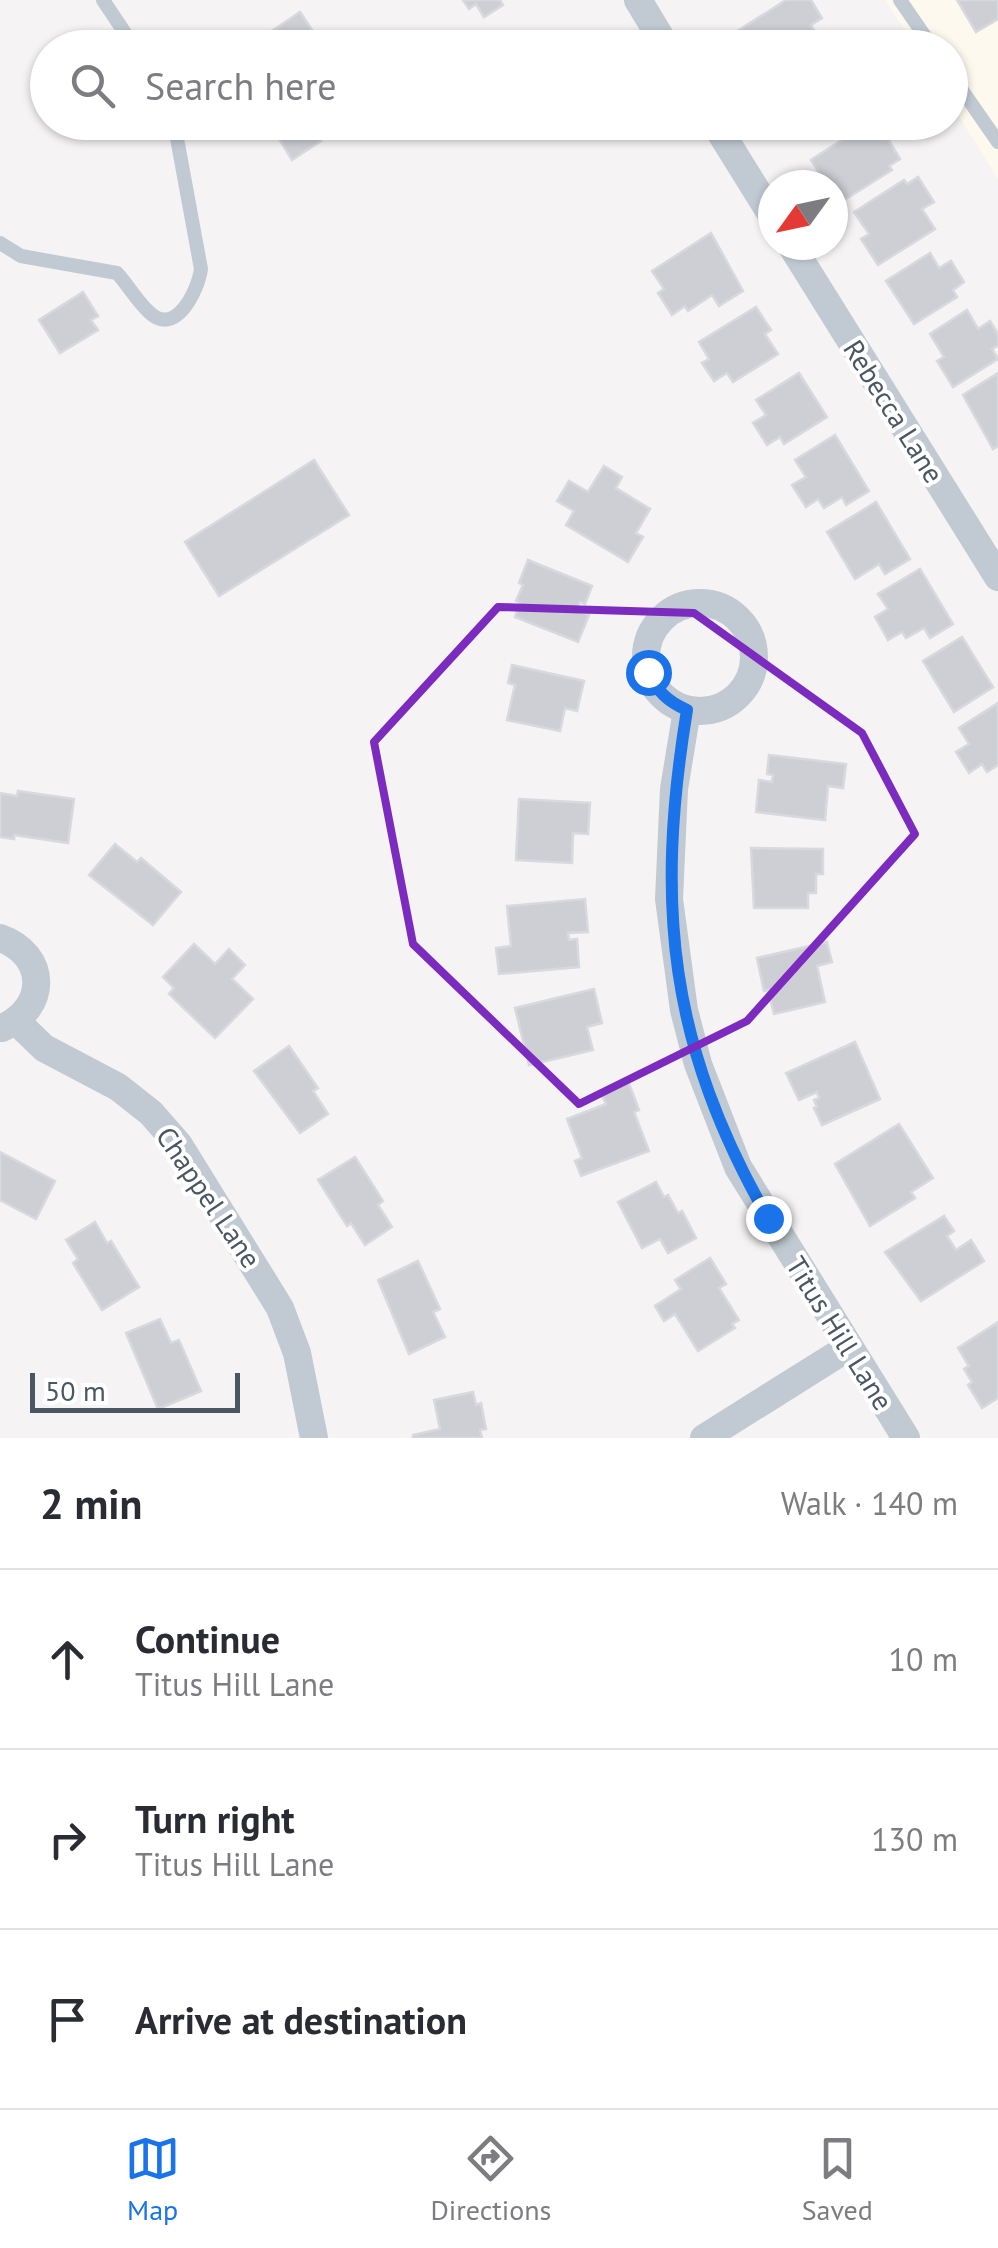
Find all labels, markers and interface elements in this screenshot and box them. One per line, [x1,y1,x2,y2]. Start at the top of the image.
search box [30,30,968,140]
icon: search [65,58,120,113]
text: Search here [145,61,337,110]
north arrow [758,170,848,260]
street label: Rebecca Lane [835,333,953,489]
route start [626,650,672,696]
street label: Chappel Lane [148,1119,270,1275]
route end [746,1196,792,1242]
street label: Titus Hill Lane [778,1249,902,1417]
scale bar [30,1368,240,1412]
text: 50 m [45,1372,106,1409]
text: 2 min [40,1476,142,1531]
text: Walk · 140 m [781,1482,958,1524]
text: Continue [135,1614,280,1663]
icon: ahead [40,1632,95,1687]
text: 10 m [889,1638,958,1680]
text: Titus Hill Lane [135,1663,334,1705]
text: Turn right [135,1794,295,1843]
icon: right [40,1812,95,1867]
text: 130 m [871,1818,958,1860]
text: Titus Hill Lane [135,1843,334,1885]
icon: arrive [40,1992,95,2047]
text: Arrive at destination [135,1995,467,2044]
tab: Map [125,2131,180,2228]
tab: Directions [430,2131,551,2228]
tab: Saved [802,2131,873,2228]

